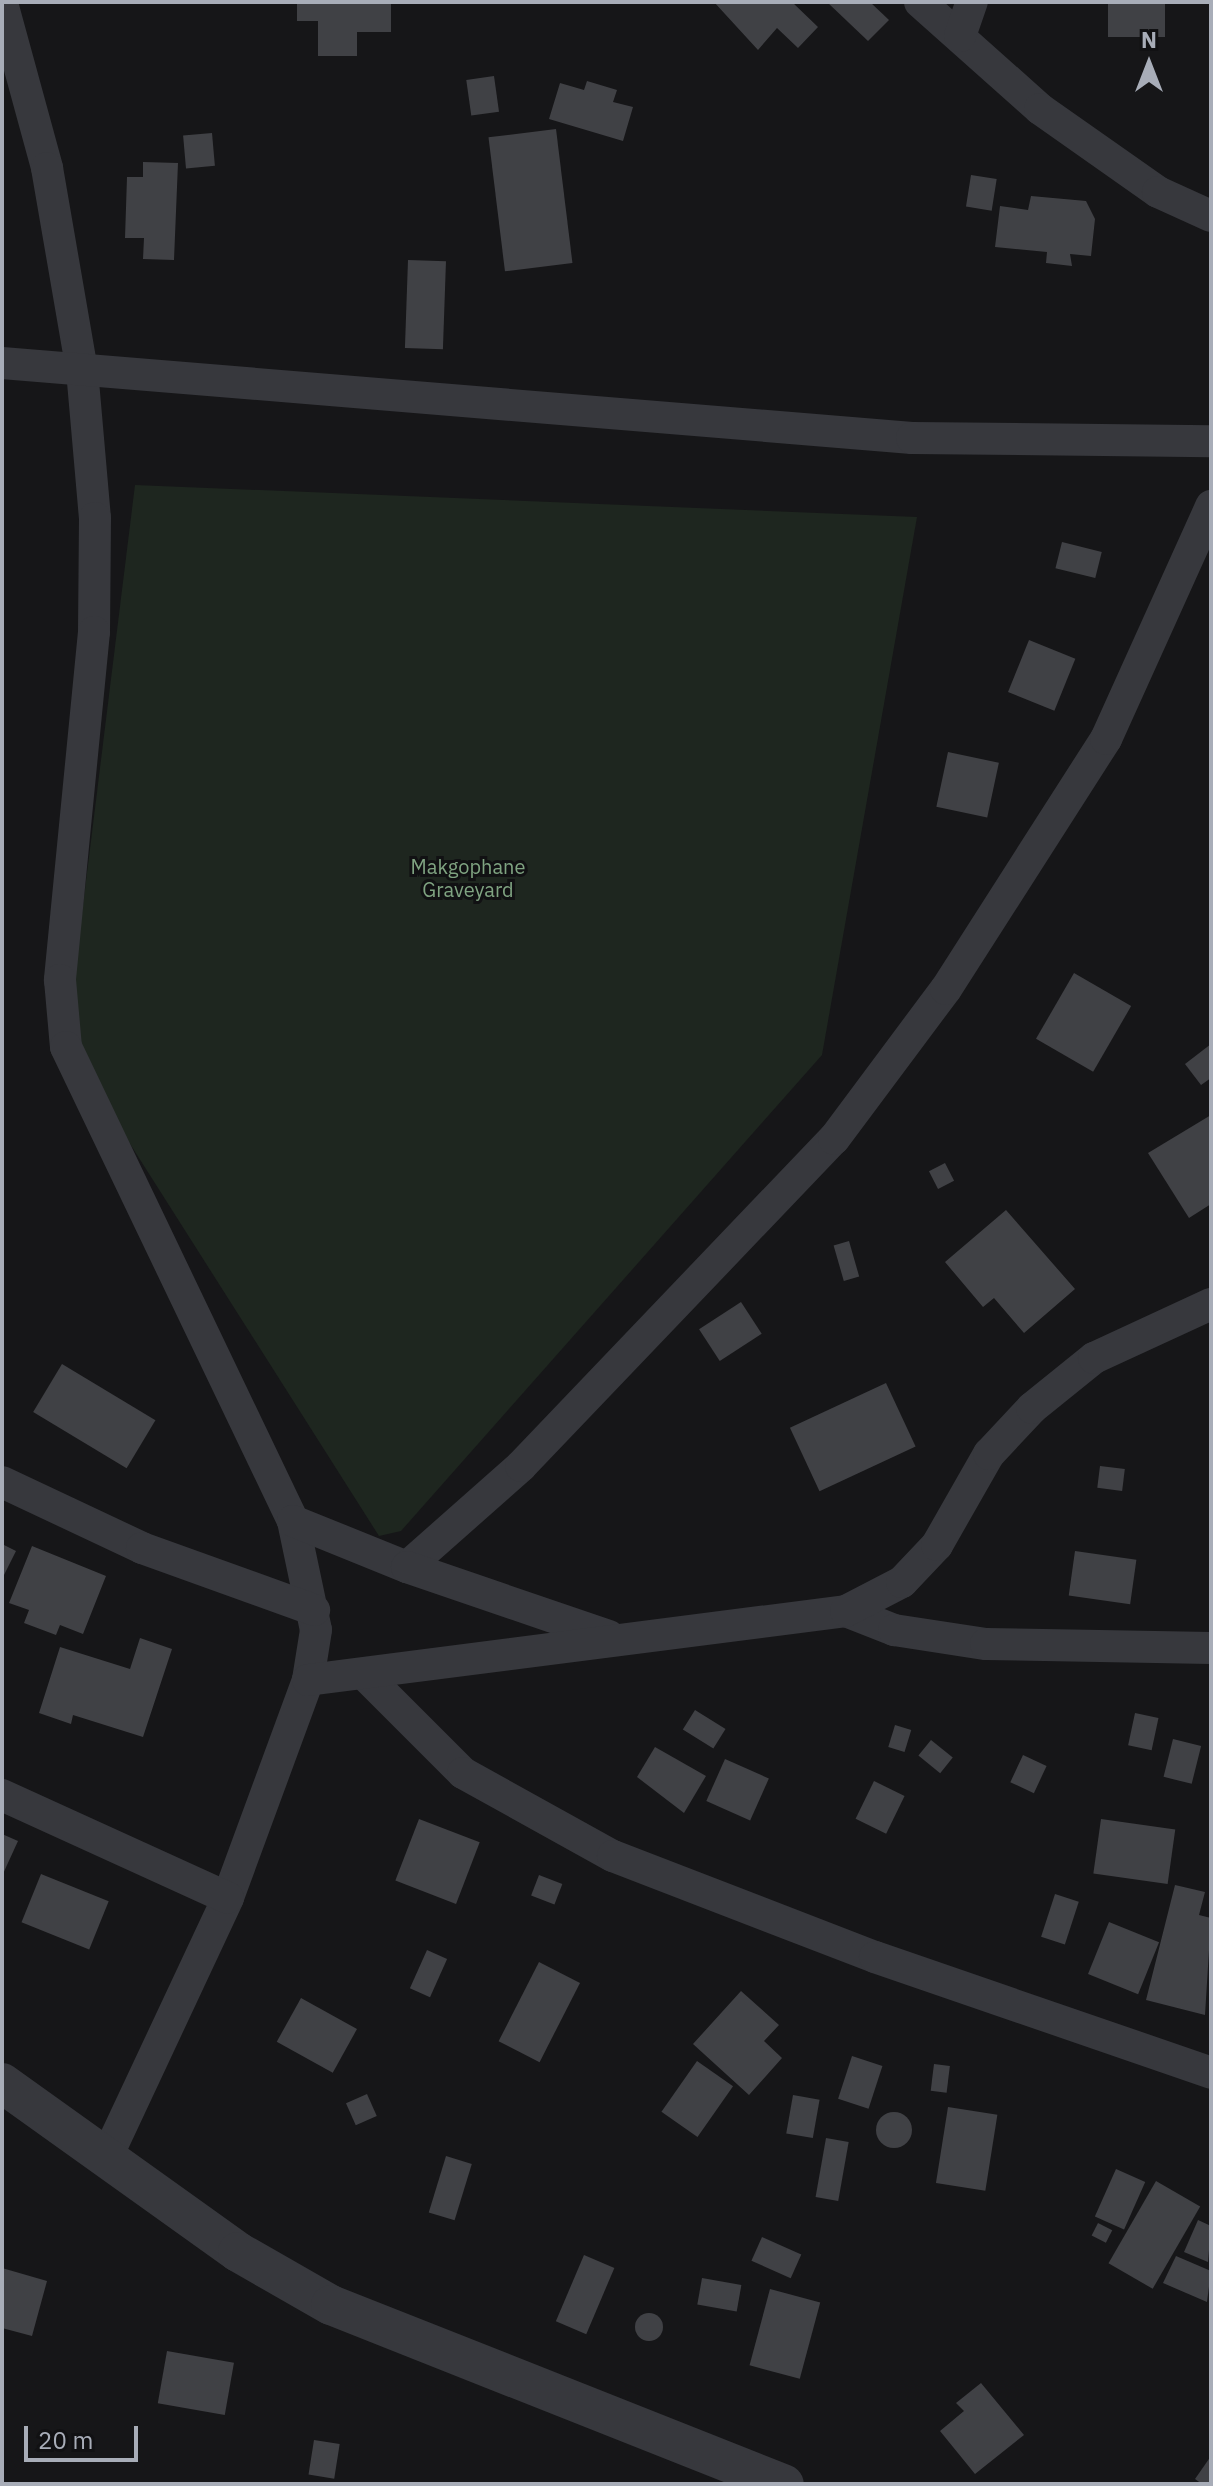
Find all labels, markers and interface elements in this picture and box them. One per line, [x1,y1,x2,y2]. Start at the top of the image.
north arrow [1109,24,1189,104]
text: N [1141,25,1157,54]
park label: Makgophane Graveyard [411,855,525,902]
scale bar [28,2410,142,2460]
text: 20 m [38,2424,93,2456]

